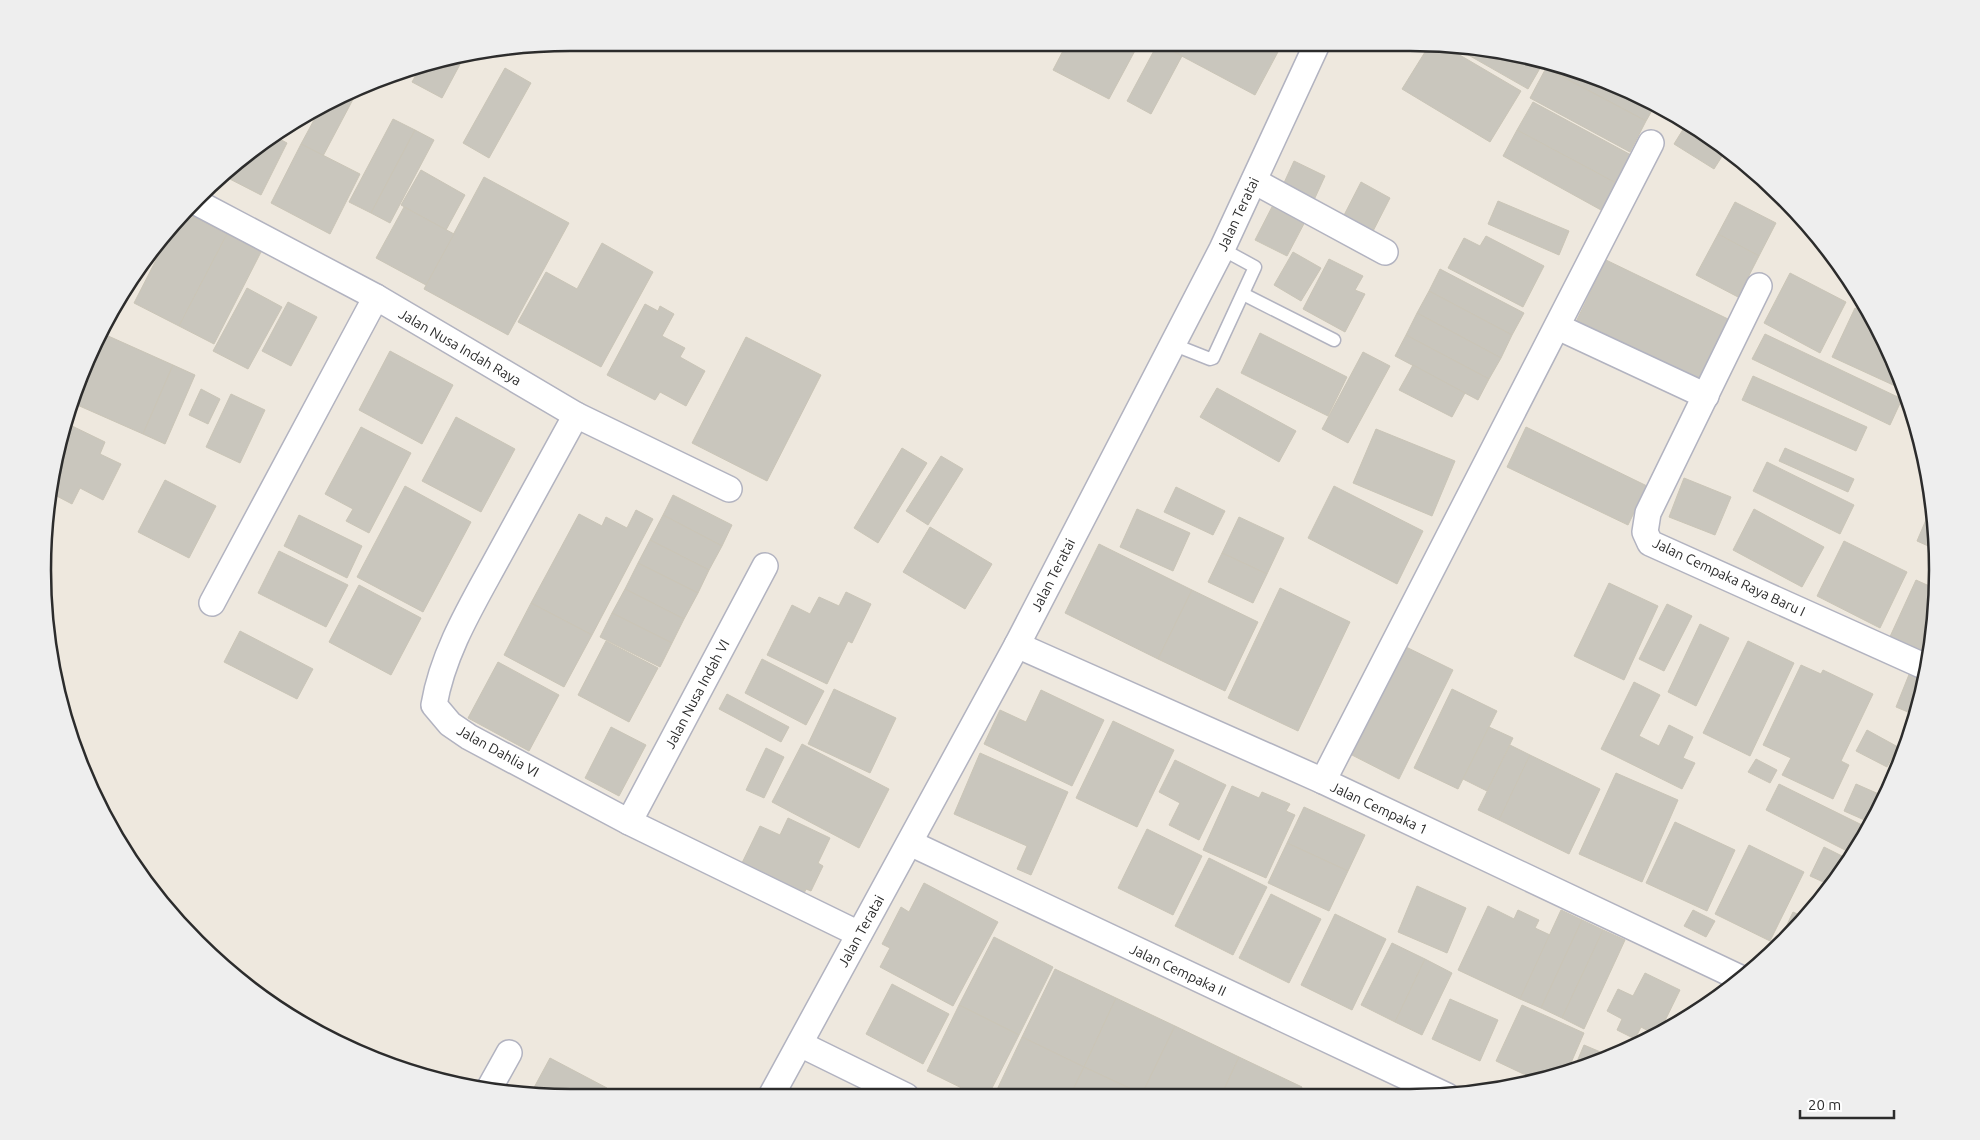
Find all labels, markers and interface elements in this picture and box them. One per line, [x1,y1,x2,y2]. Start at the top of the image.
street label: Jalan Teratai [1214,175,1262,253]
street label: Jalan Nusa Indah Raya [396,305,524,389]
street label: Jalan Cempaka Raya Baru I [1650,535,1808,619]
street label: Jalan Teratai [1028,536,1078,614]
street label: Jalan Nusa Indah VI [661,637,733,751]
street label: Jalan Dahlia VI [454,722,542,780]
street label: Jalan Cempaka 1 [1328,778,1430,838]
street label: Jalan Teratai [835,892,887,970]
street label: Jalan Cempaka II [1127,941,1229,999]
scale bar [1800,1088,1894,1120]
text: 20 m [1808,1096,1841,1113]

